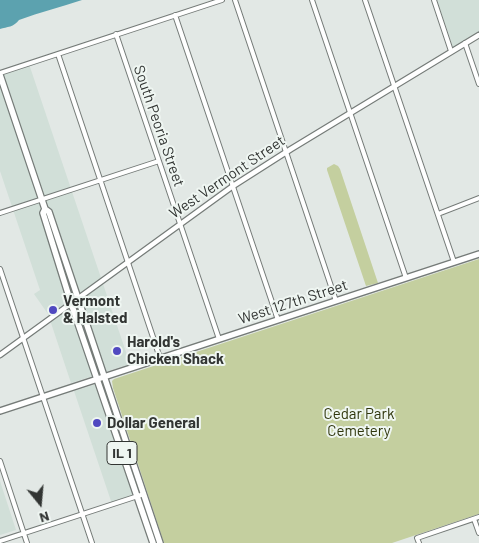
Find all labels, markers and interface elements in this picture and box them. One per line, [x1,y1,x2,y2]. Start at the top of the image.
street label: South Peoria Street [130,63,188,189]
street label: West Vermont Street [166,132,288,222]
street label: West 127th Street [236,276,350,328]
place label: Vermont & Halsted [63,292,127,327]
marker: Vermont & Halsted [47,304,59,316]
place label: Harold's Chicken Shack [127,333,224,368]
marker: Harold's Chicken Shack [111,345,123,357]
park label: Cedar Park Cemetery [324,405,394,440]
place label: Dollar General [107,414,200,432]
marker: Dollar General [91,417,103,429]
road number: IL 1 [107,442,137,464]
north arrow [15,478,65,528]
text: N [38,508,51,527]

